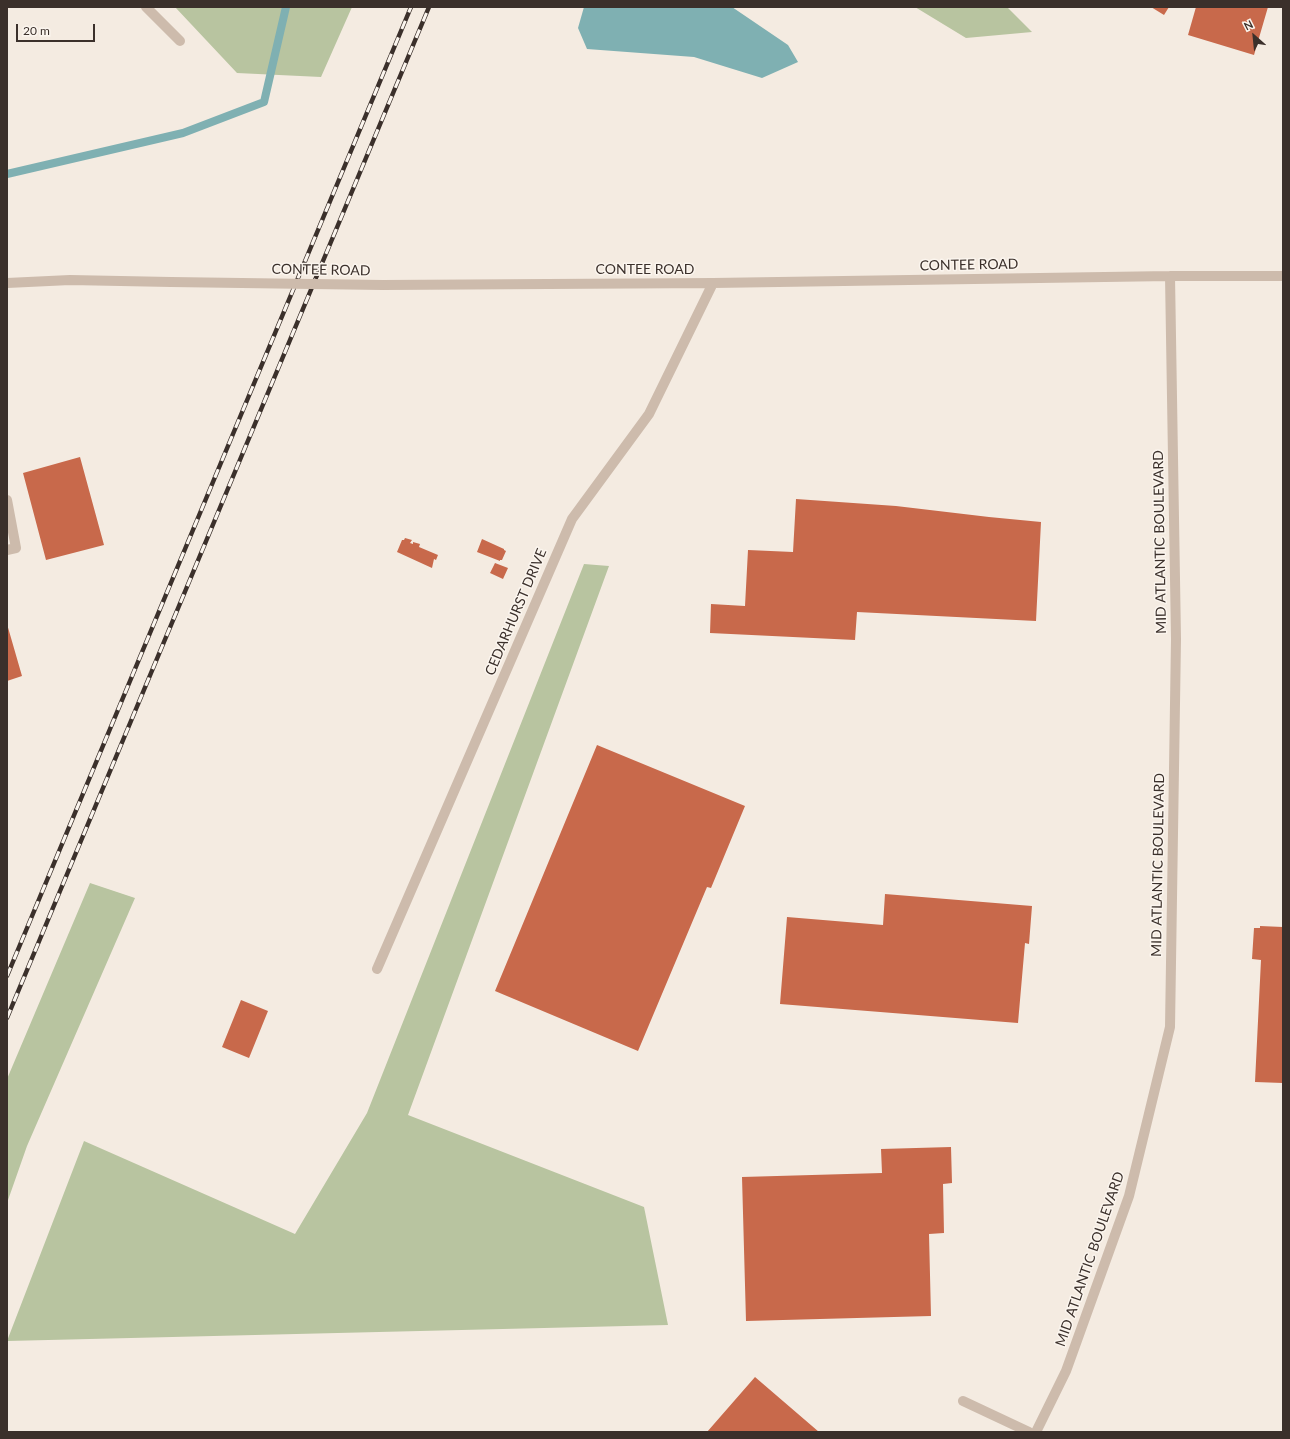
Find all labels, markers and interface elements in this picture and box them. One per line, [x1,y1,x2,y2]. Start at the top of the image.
scale bar [18,16,97,42]
north arrow [1234,16,1274,56]
text: N [1242,17,1255,33]
text: 20 m [23,23,50,38]
street label: CONTEE ROAD [919,256,1019,274]
street label: CONTEE ROAD [271,261,371,279]
street label: CONTEE ROAD [596,261,694,277]
street label: MID ATLANTIC BOULEVARD [1150,450,1170,634]
street label: CEDARHURST DRIVE [482,546,550,678]
street label: MID ATLANTIC BOULEVARD [1148,773,1168,957]
street label: MID ATLANTIC BOULEVARD [1052,1169,1128,1349]

